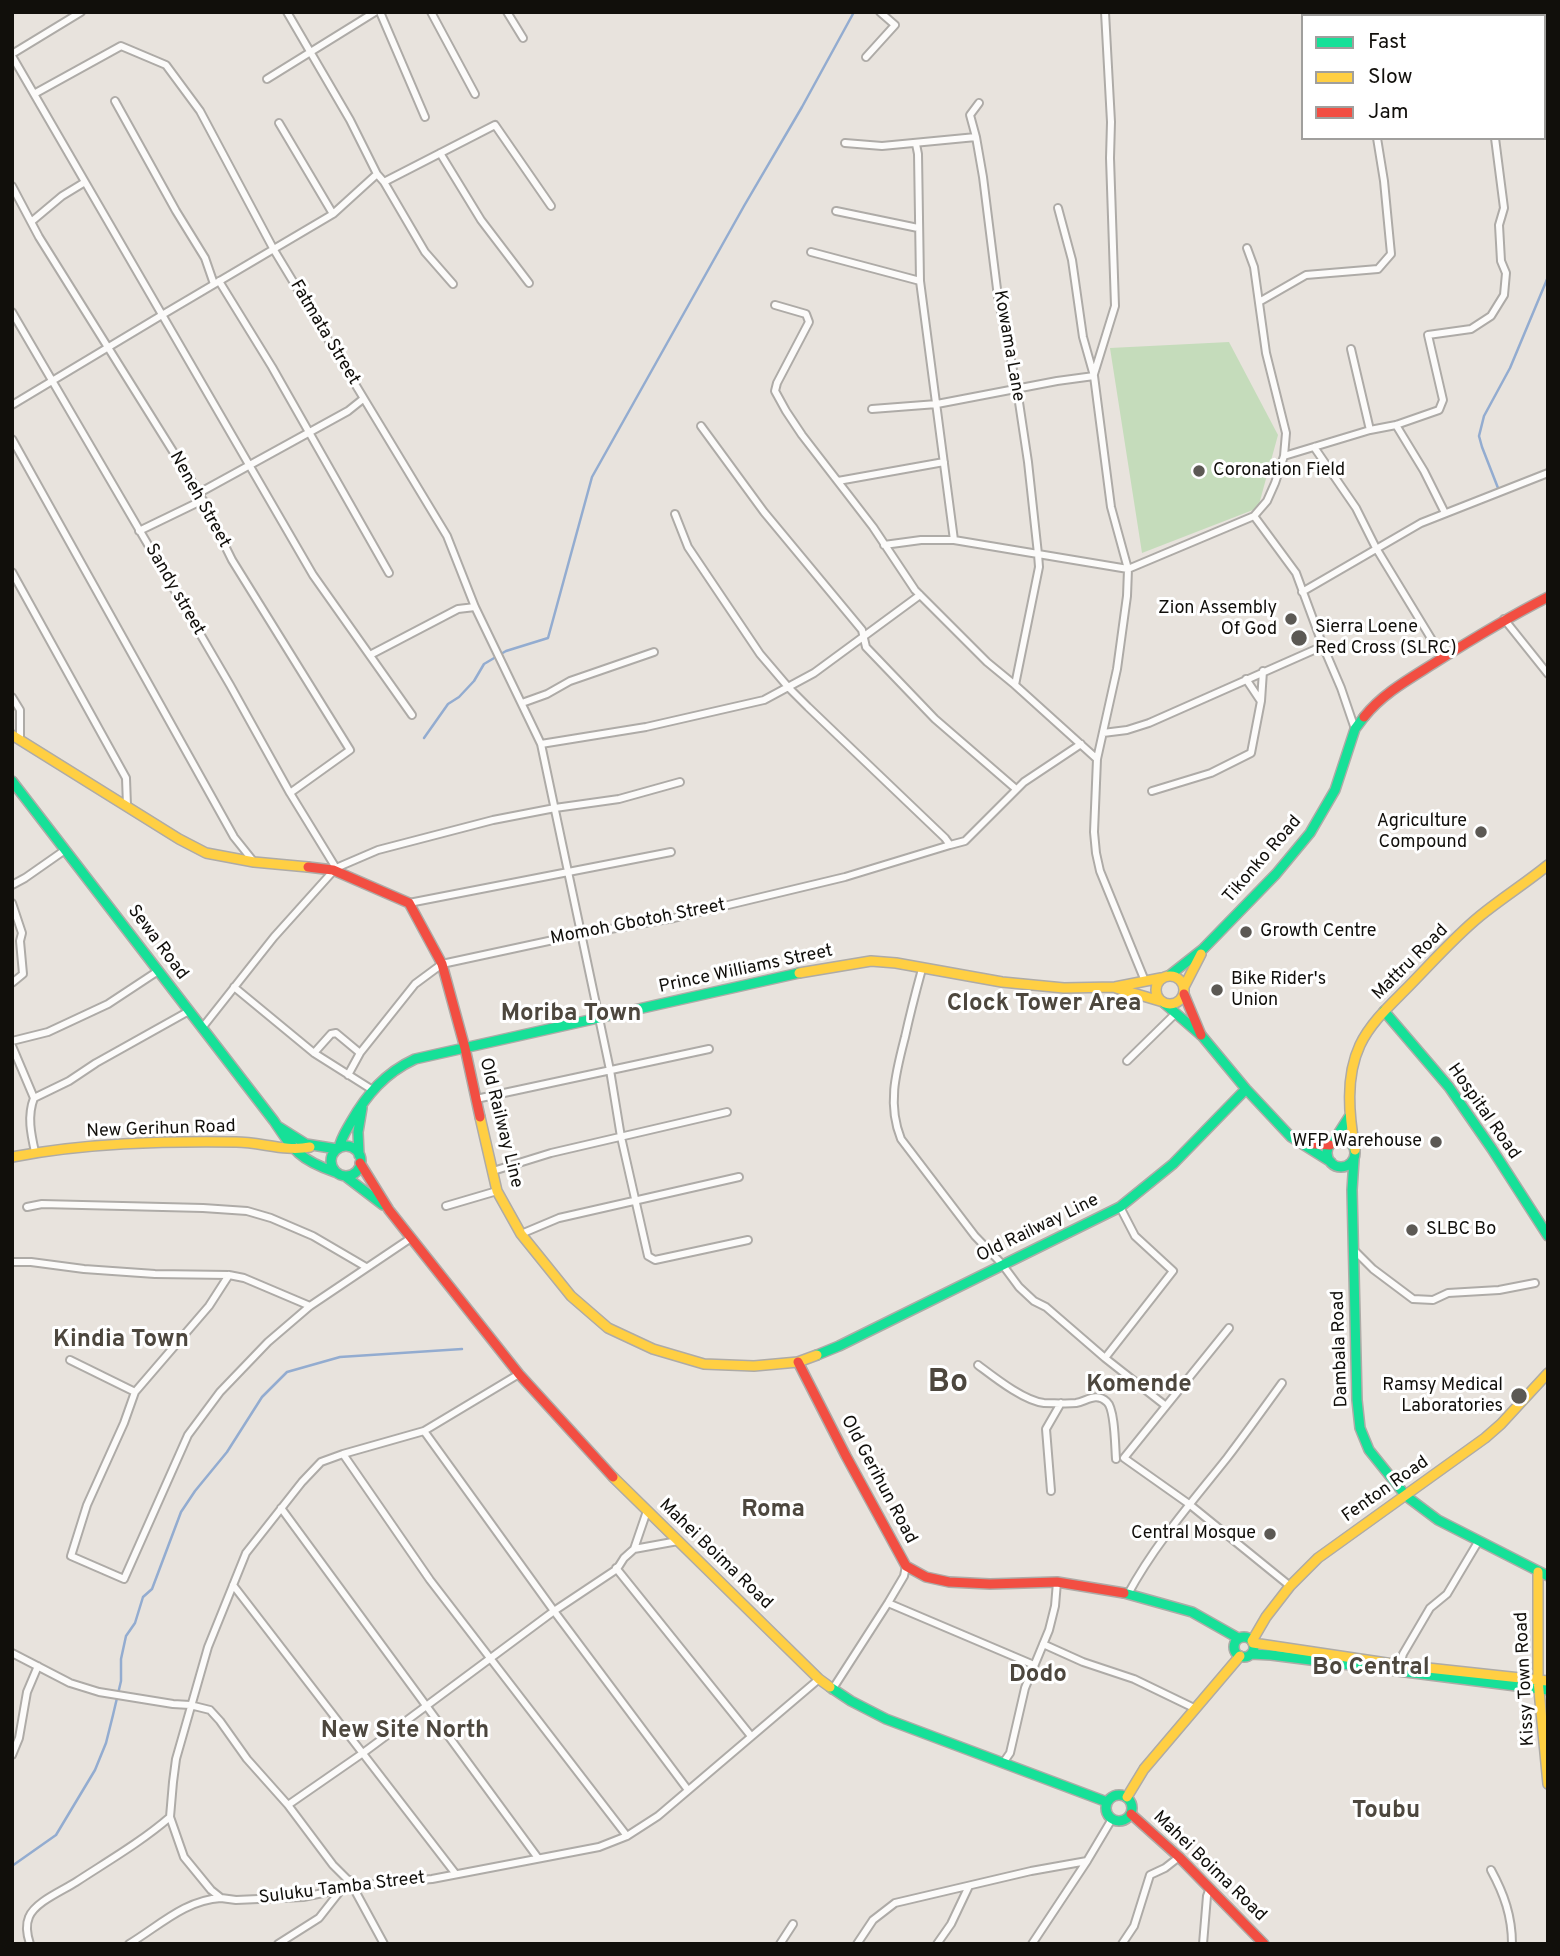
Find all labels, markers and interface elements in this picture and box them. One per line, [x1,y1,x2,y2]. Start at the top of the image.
legend [1301,14,1546,140]
text: Fast [1368,29,1407,56]
text: Slow [1368,64,1413,91]
text: Jam [1368,99,1409,126]
street label: Fatmata Street [284,277,364,389]
street label: Kowama Lane [988,289,1028,403]
street label: Neneh Street [164,448,234,552]
place label: Coronation Field [1213,460,1345,482]
marker: Coronation Field [1191,463,1207,479]
street label: Sandy street [139,540,209,640]
place label: Zion Assembly Of God [1158,598,1277,640]
marker: Zion Assembly Of God [1283,611,1299,627]
place label: Sierra Loene Red Cross (SLRC) [1315,617,1457,660]
marker: Sierra Loene Red Cross (SLRC) [1289,628,1309,648]
place label: Agriculture Compound [1377,811,1467,854]
street label: Tikonko Road [1219,812,1307,908]
marker: Agriculture Compound [1473,824,1489,840]
street label: Momoh Gbotoh Street [549,895,727,951]
street label: Sewa Road [122,901,192,985]
place label: Growth Centre [1260,921,1376,943]
street label: Mattru Road [1369,921,1453,1005]
marker: Growth Centre [1238,924,1254,940]
street label: Prince Williams Street [657,941,835,999]
place label: Bike Rider's Union [1231,969,1326,1012]
marker: Bike Rider's Union [1209,982,1225,998]
district label: Clock Tower Area [947,991,1141,1019]
district label: Moriba Town [501,1001,641,1029]
street label: Old Railway Line [473,1056,527,1190]
street label: Hospital Road [1442,1060,1524,1164]
street label: New Gerihun Road [86,1117,236,1143]
place label: WFP Warehouse [1292,1131,1422,1153]
marker: WFP Warehouse [1428,1134,1444,1150]
street label: Old Railway Line [973,1190,1103,1268]
place label: SLBC Bo [1426,1219,1496,1241]
marker: SLBC Bo [1404,1222,1420,1238]
street label: Dambala Road [1328,1290,1354,1408]
district label: Kindia Town [53,1327,189,1355]
district label: Bo [928,1366,968,1404]
district label: Komende [1086,1372,1192,1400]
place label: Ramsy Medical Laboratories [1382,1375,1503,1418]
marker: Ramsy Medical Laboratories [1509,1386,1529,1406]
street label: Old Gerihun Road [835,1412,921,1548]
street label: Fenton Road [1338,1452,1434,1528]
street label: Mahei Boima Road [654,1495,776,1615]
district label: Roma [741,1497,805,1525]
place label: Central Mosque [1131,1523,1256,1545]
marker: Central Mosque [1262,1526,1278,1542]
street label: Kissy Town Road [1512,1611,1540,1747]
district label: Bo Central [1312,1655,1430,1683]
district label: Dodo [1009,1662,1067,1690]
district label: New Site North [321,1718,489,1746]
district label: Toubu [1352,1798,1420,1826]
street label: Mahei Boima Road [1148,1807,1270,1927]
street label: Suluku Tamba Street [258,1868,426,1910]

